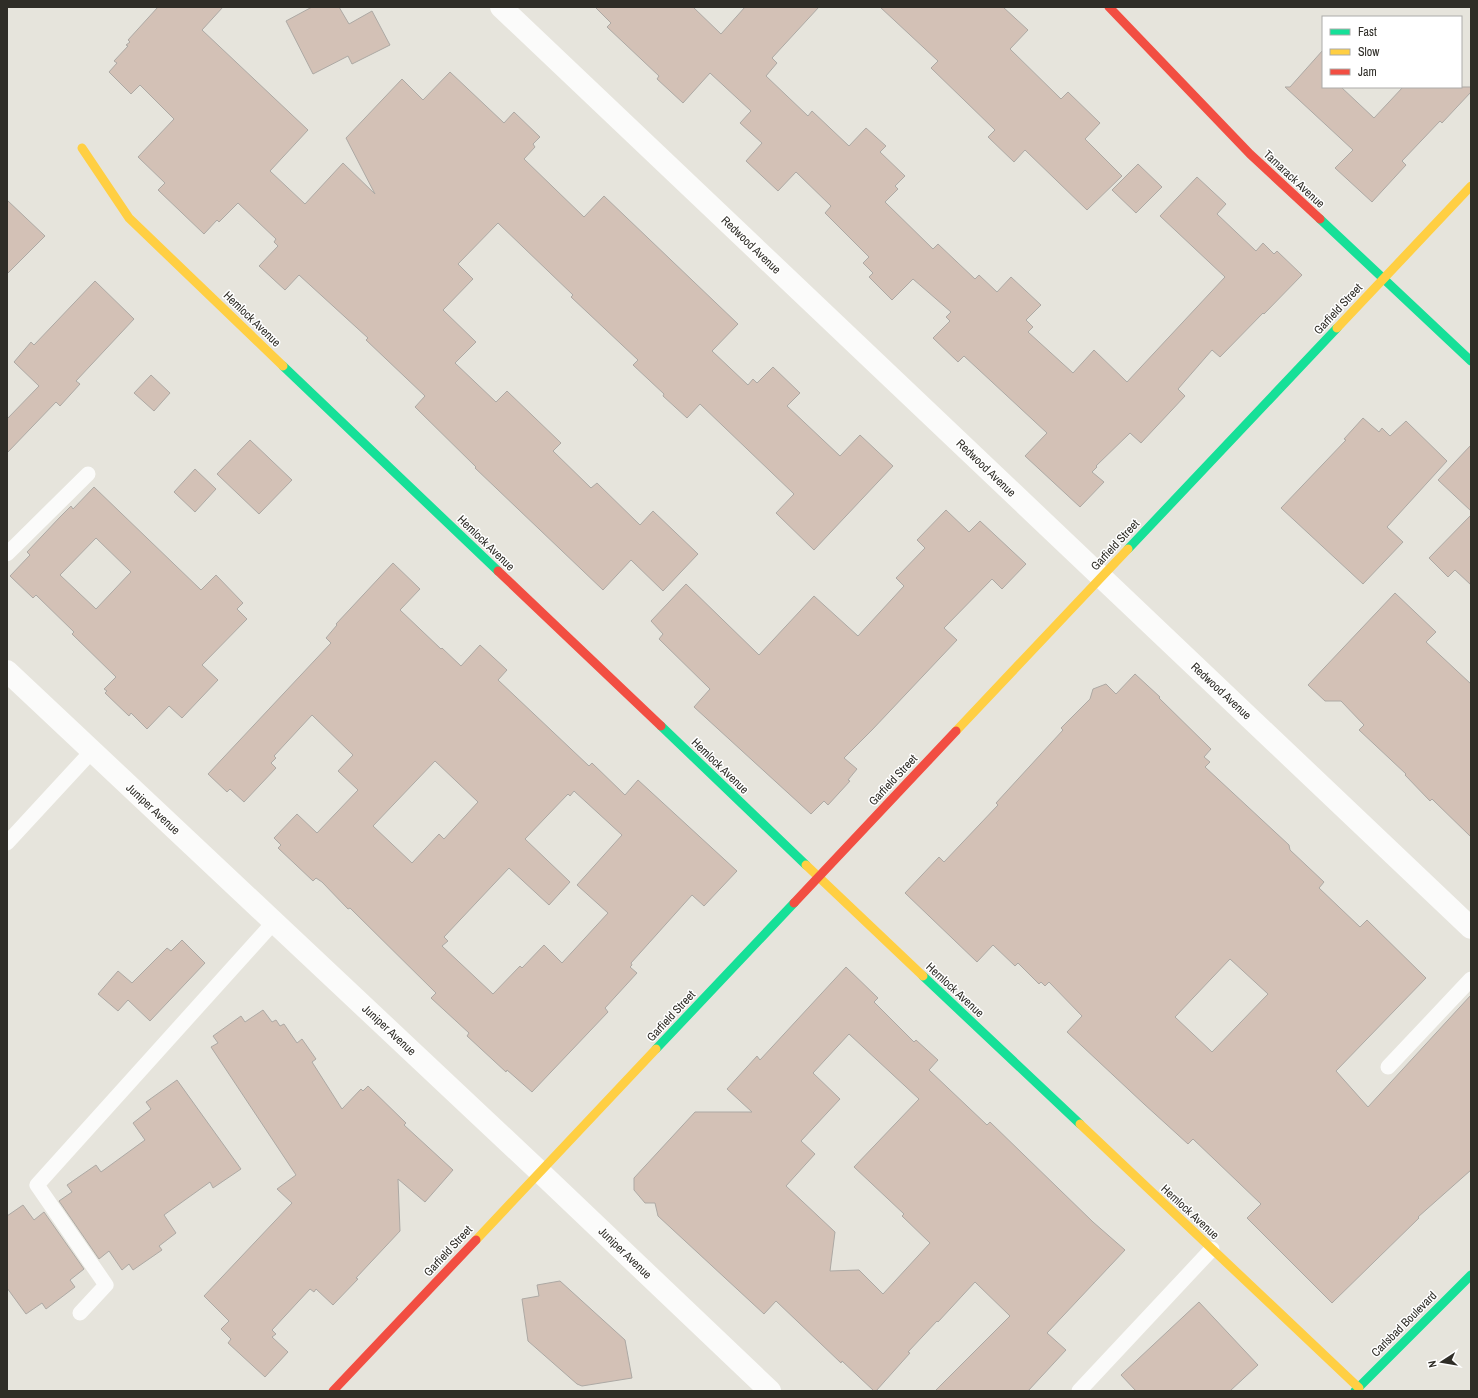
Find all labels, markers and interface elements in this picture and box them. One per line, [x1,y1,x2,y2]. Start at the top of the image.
legend [1322,16,1462,88]
text: Fast [1358,24,1377,40]
text: Slow [1358,44,1380,60]
text: Jam [1358,64,1377,80]
street label: Tamarack Avenue [1260,146,1328,212]
street label: Redwood Avenue [718,213,784,277]
street label: Garfield Street [1310,280,1366,338]
street label: Hemlock Avenue [220,288,284,350]
street label: Redwood Avenue [953,436,1019,500]
street label: Hemlock Avenue [454,512,518,574]
street label: Garfield Street [1087,516,1143,574]
street label: Redwood Avenue [1187,659,1255,723]
street label: Hemlock Avenue [688,735,752,797]
street label: Garfield Street [865,751,921,809]
street label: Juniper Avenue [123,780,183,838]
street label: Hemlock Avenue [923,959,987,1021]
street label: Garfield Street [643,987,699,1045]
street label: Juniper Avenue [359,1001,419,1059]
street label: Hemlock Avenue [1158,1181,1222,1243]
street label: Garfield Street [420,1222,476,1280]
street label: Juniper Avenue [595,1224,655,1282]
street label: Carlsbad Boulevard [1368,1288,1440,1360]
north arrow [1422,1342,1462,1382]
text: N [1425,1359,1440,1369]

